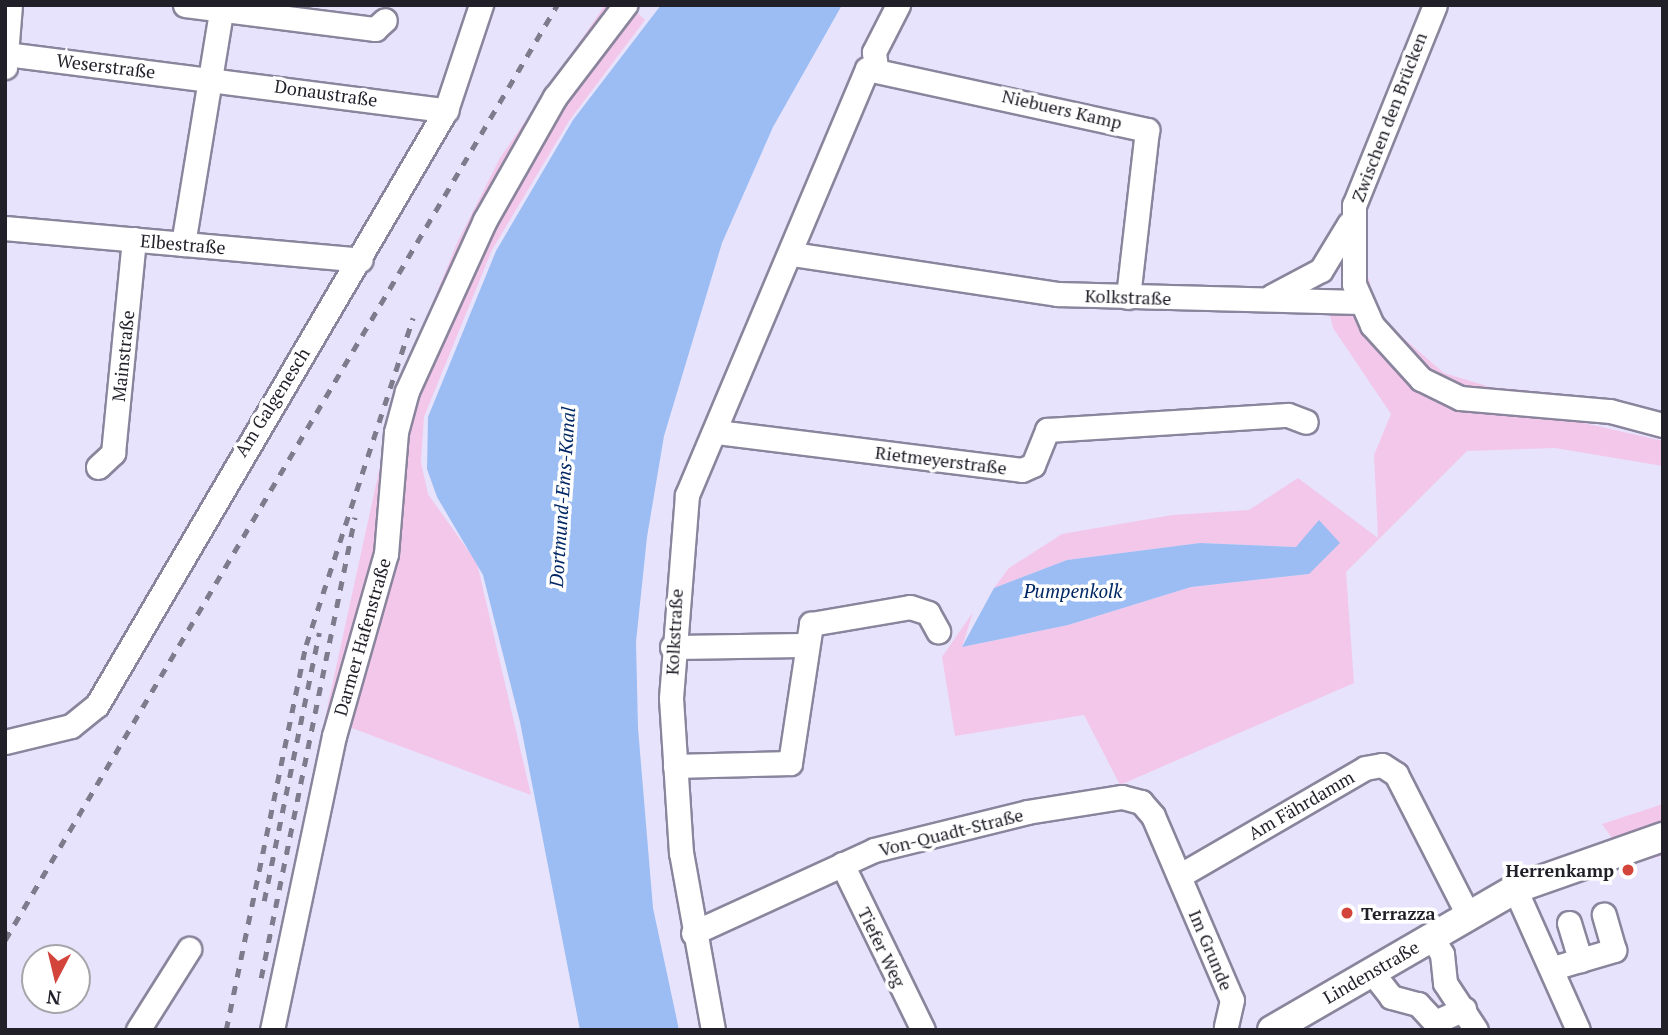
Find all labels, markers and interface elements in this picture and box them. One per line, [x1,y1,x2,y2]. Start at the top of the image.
street label: Zwischen den Brücken [1347,29,1431,205]
street label: Weserstraße [55,49,157,83]
street label: Donaustraße [273,75,379,111]
street label: Niebuers Kamp [1000,85,1124,133]
street label: Elbestraße [139,230,227,258]
street label: Kolkstraße [1084,285,1172,309]
street label: Mainstraße [107,309,139,403]
street label: Am Galgenesch [230,344,314,460]
water label: Dortmund-Ems-Kanal [544,406,580,588]
street label: Rietmeyerstraße [874,441,1008,479]
street label: Darmer Hafenstraße [329,555,395,719]
water label: Pumpenkolk [1023,580,1123,602]
street label: Kolkstraße [661,588,687,676]
street label: Am Fährdamm [1244,766,1358,844]
street label: Von-Quadt-Straße [877,804,1025,860]
place label: Herrenkamp [1506,859,1614,881]
marker: Herrenkamp [1620,862,1636,878]
place label: Terrazza [1361,902,1436,924]
street label: Tiefer Weg [853,904,911,990]
marker: Terrazza [1339,905,1355,921]
street label: Im Grunde [1184,906,1238,994]
street label: Lindenstraße [1319,936,1423,1008]
north arrow [21,944,91,1014]
text: N [45,985,62,1012]

